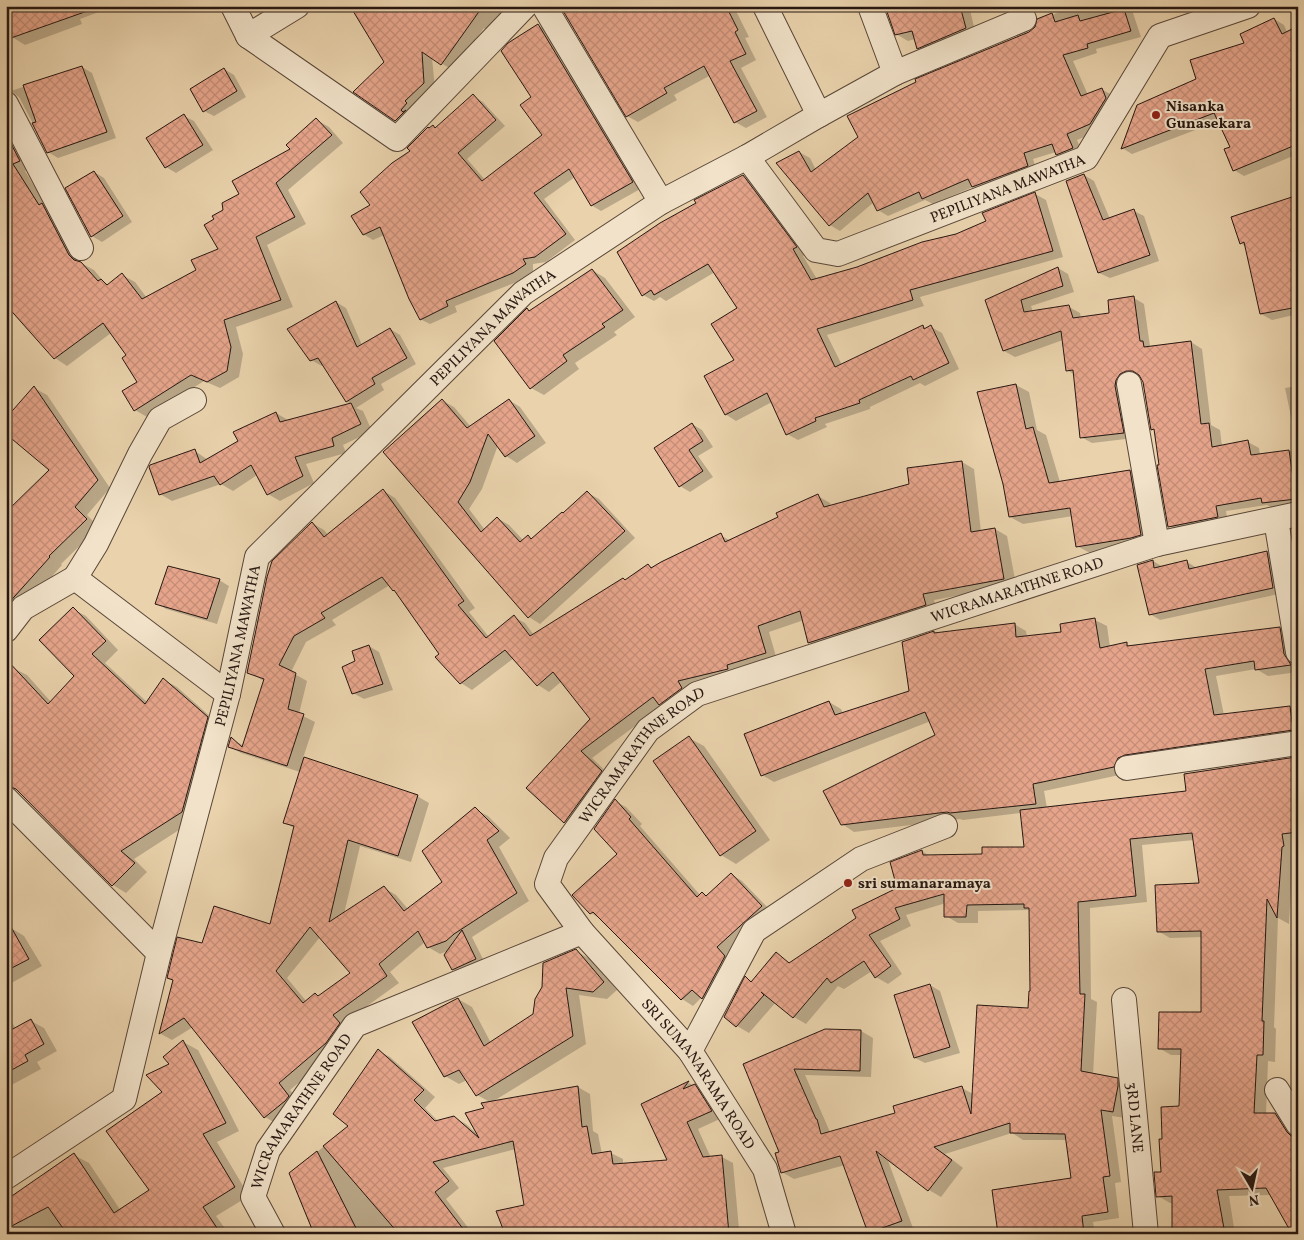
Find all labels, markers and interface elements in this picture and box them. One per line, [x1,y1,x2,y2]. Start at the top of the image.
place label: Nisanka Gunasekara [1166,97,1251,135]
marker: Nisanka Gunasekara [1150,109,1162,121]
street label: PEPILIYANA MAWATHA [927,150,1089,229]
street label: PEPILIYANA MAWATHA [426,265,561,392]
street label: WICRAMARATHNE ROAD [928,553,1107,629]
street label: PEPILIYANA MAWATHA [211,563,267,729]
street label: WICRAMARATHNE ROAD [575,683,707,829]
place label: sri sumanaramaya [858,874,991,895]
marker: sri sumanaramaya [842,877,854,889]
street label: SRI SUMANARAMA ROAD [636,995,759,1154]
street label: WICRAMARATHNE ROAD [247,1030,358,1192]
street label: 3RD LANE [1120,1081,1147,1154]
north arrow [1226,1162,1276,1212]
text: N [1247,1189,1260,1210]

